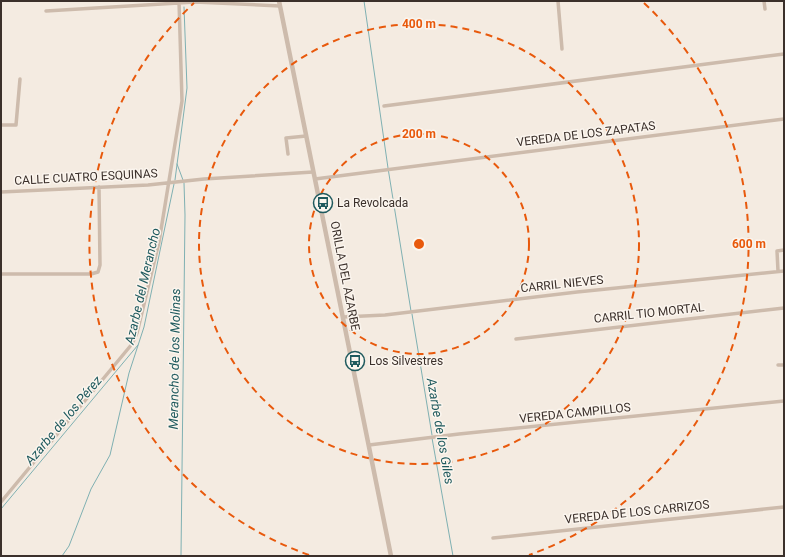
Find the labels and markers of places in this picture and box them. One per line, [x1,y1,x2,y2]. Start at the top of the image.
bus stop icon: La Revolcada [312,192,334,214]
place label: La Revolcada [337,196,408,210]
centre of rings [412,237,426,251]
bus stop icon: Los Silvestres [344,350,366,372]
place label: Los Silvestres [369,354,443,368]

